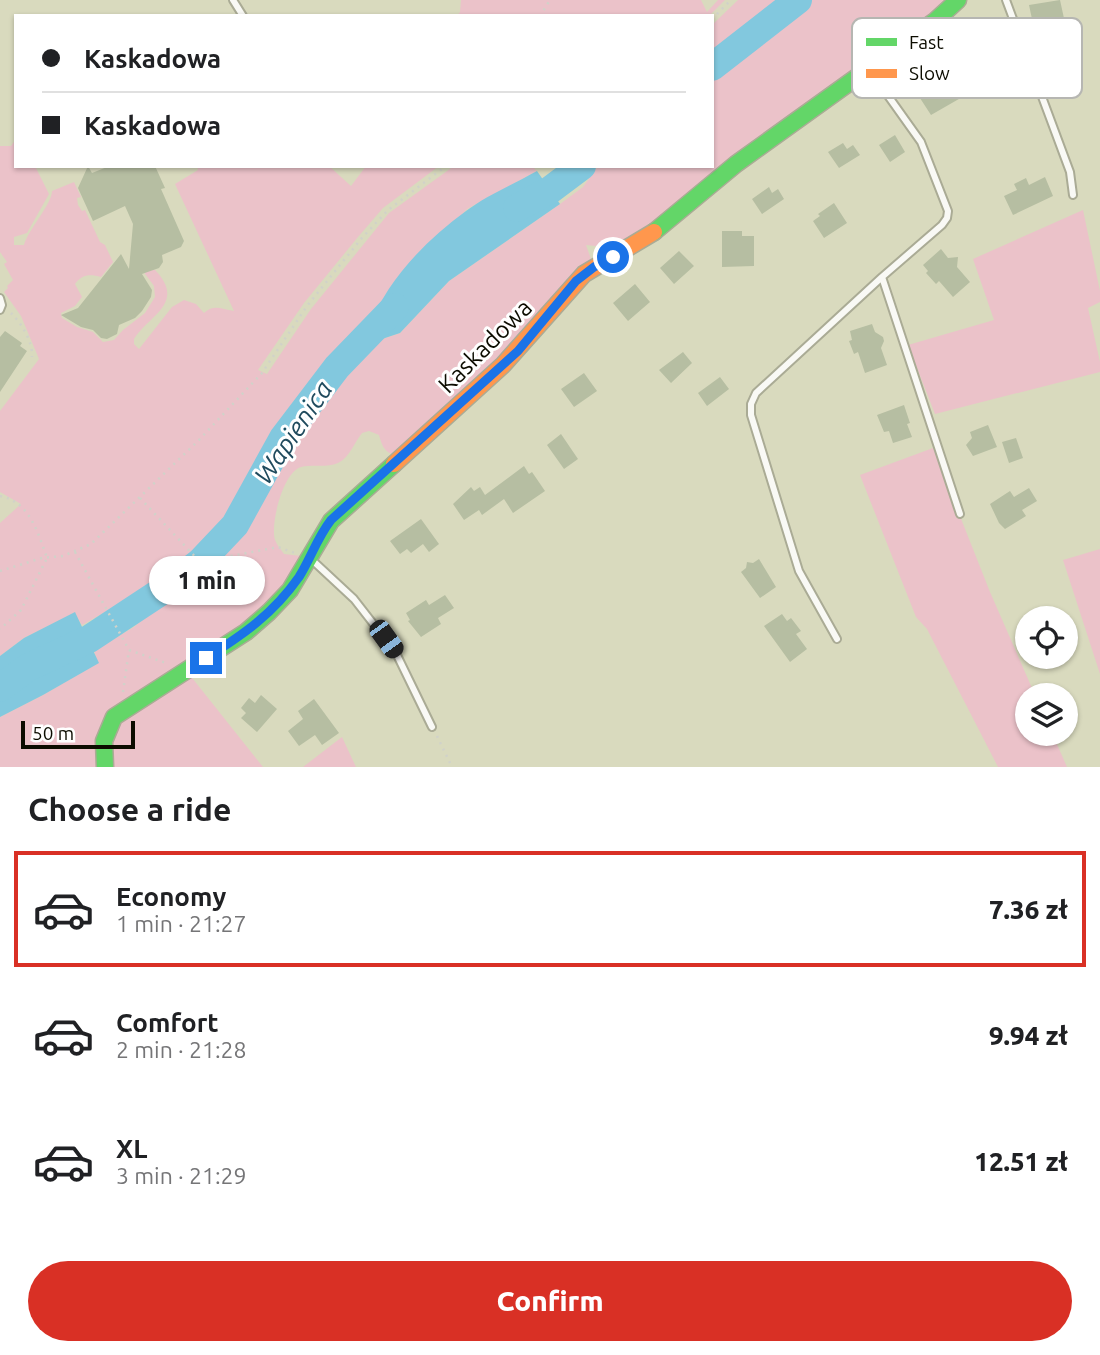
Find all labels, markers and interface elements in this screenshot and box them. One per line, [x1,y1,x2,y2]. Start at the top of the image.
legend [852,18,1082,98]
text: Fast [909,31,944,53]
text: Kaskadowa [84,44,221,73]
text: Slow [909,62,950,84]
text: Kaskadowa [84,111,221,140]
route start [597,241,629,273]
street label: Kaskadowa [433,294,537,398]
water label: Wapienica [248,375,338,489]
callout: 1 min [148,556,264,606]
text: 1 min [178,568,236,593]
map controls [1015,606,1078,746]
button: locate [1015,606,1078,669]
car [366,616,407,662]
route end [190,642,222,674]
button: layers [1015,683,1078,746]
scale bar [21,718,135,750]
text: 50 m [32,722,74,744]
text: Choose a ride [28,791,231,827]
icon: car [32,878,95,941]
text: Economy [116,882,226,911]
text: 7.36 zł [989,895,1068,924]
text: 1 min · 21:27 [116,911,247,936]
icon: car [32,1004,95,1067]
text: Comfort [116,1008,219,1037]
text: 9.94 zł [989,1021,1068,1050]
text: 2 min · 21:28 [116,1037,247,1062]
icon: car [32,1130,95,1193]
text: XL [116,1134,147,1163]
text: 12.51 zł [974,1147,1068,1176]
text: 3 min · 21:29 [116,1163,247,1188]
button: Confirm [28,1261,1072,1341]

